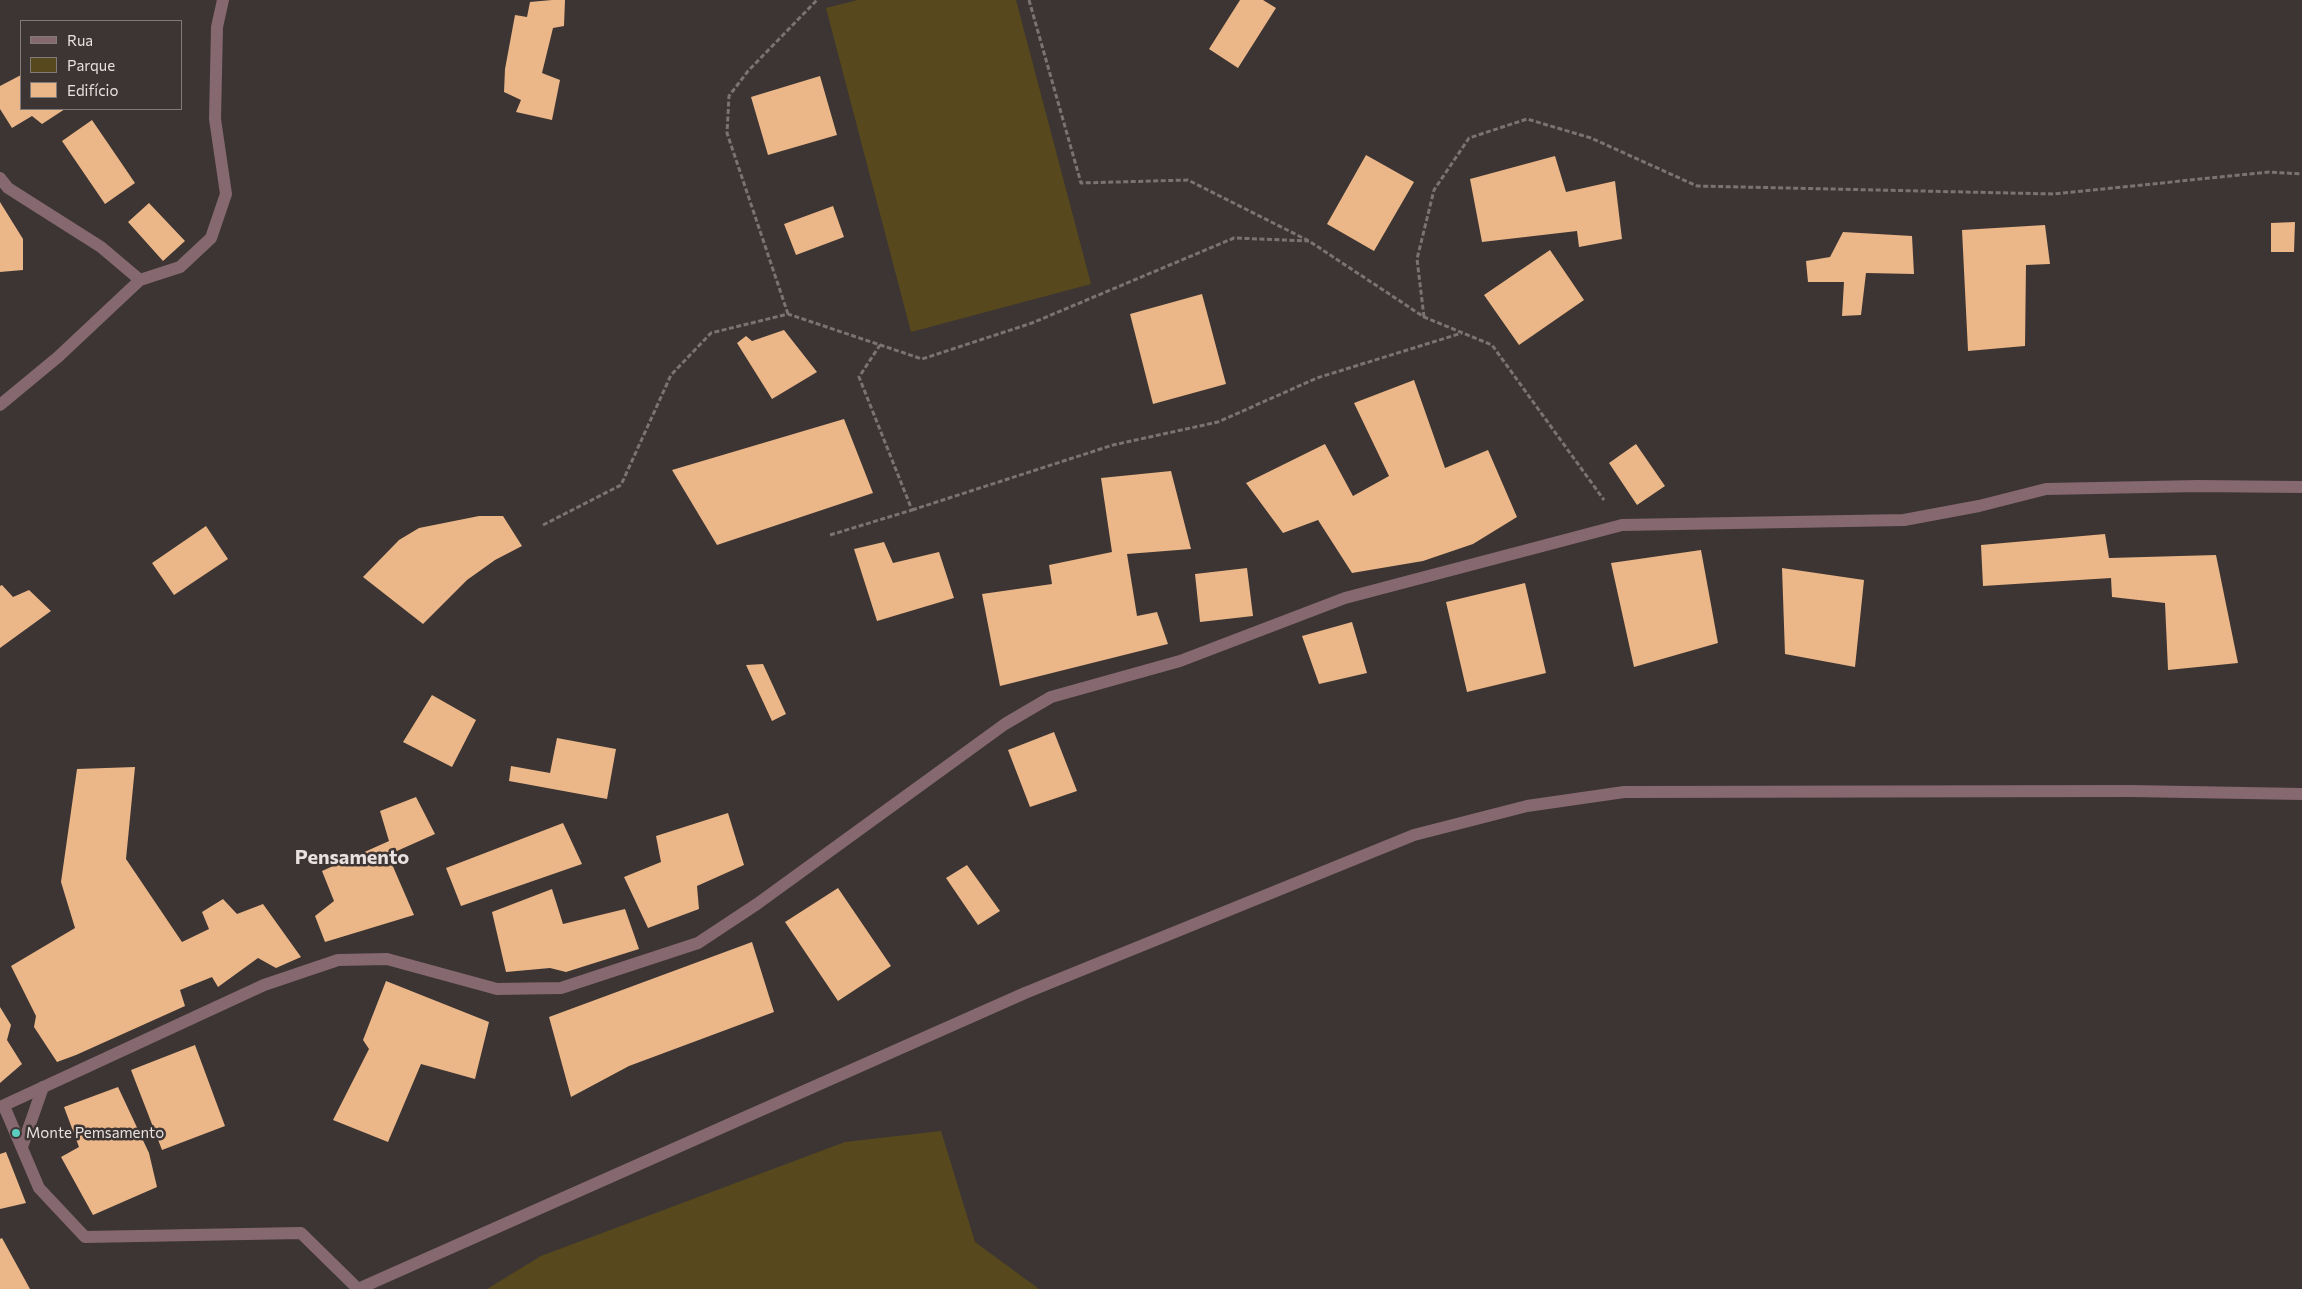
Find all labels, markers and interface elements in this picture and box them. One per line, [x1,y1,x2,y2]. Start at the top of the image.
legend [20,20,182,110]
text: Rua [67,31,93,49]
text: Parque [67,56,115,74]
text: Edifício [67,81,118,99]
district label: Pensamento [295,845,409,869]
place label: Monte Pemsamento [26,1124,164,1142]
marker: Monte Pemsamento [10,1127,22,1139]

